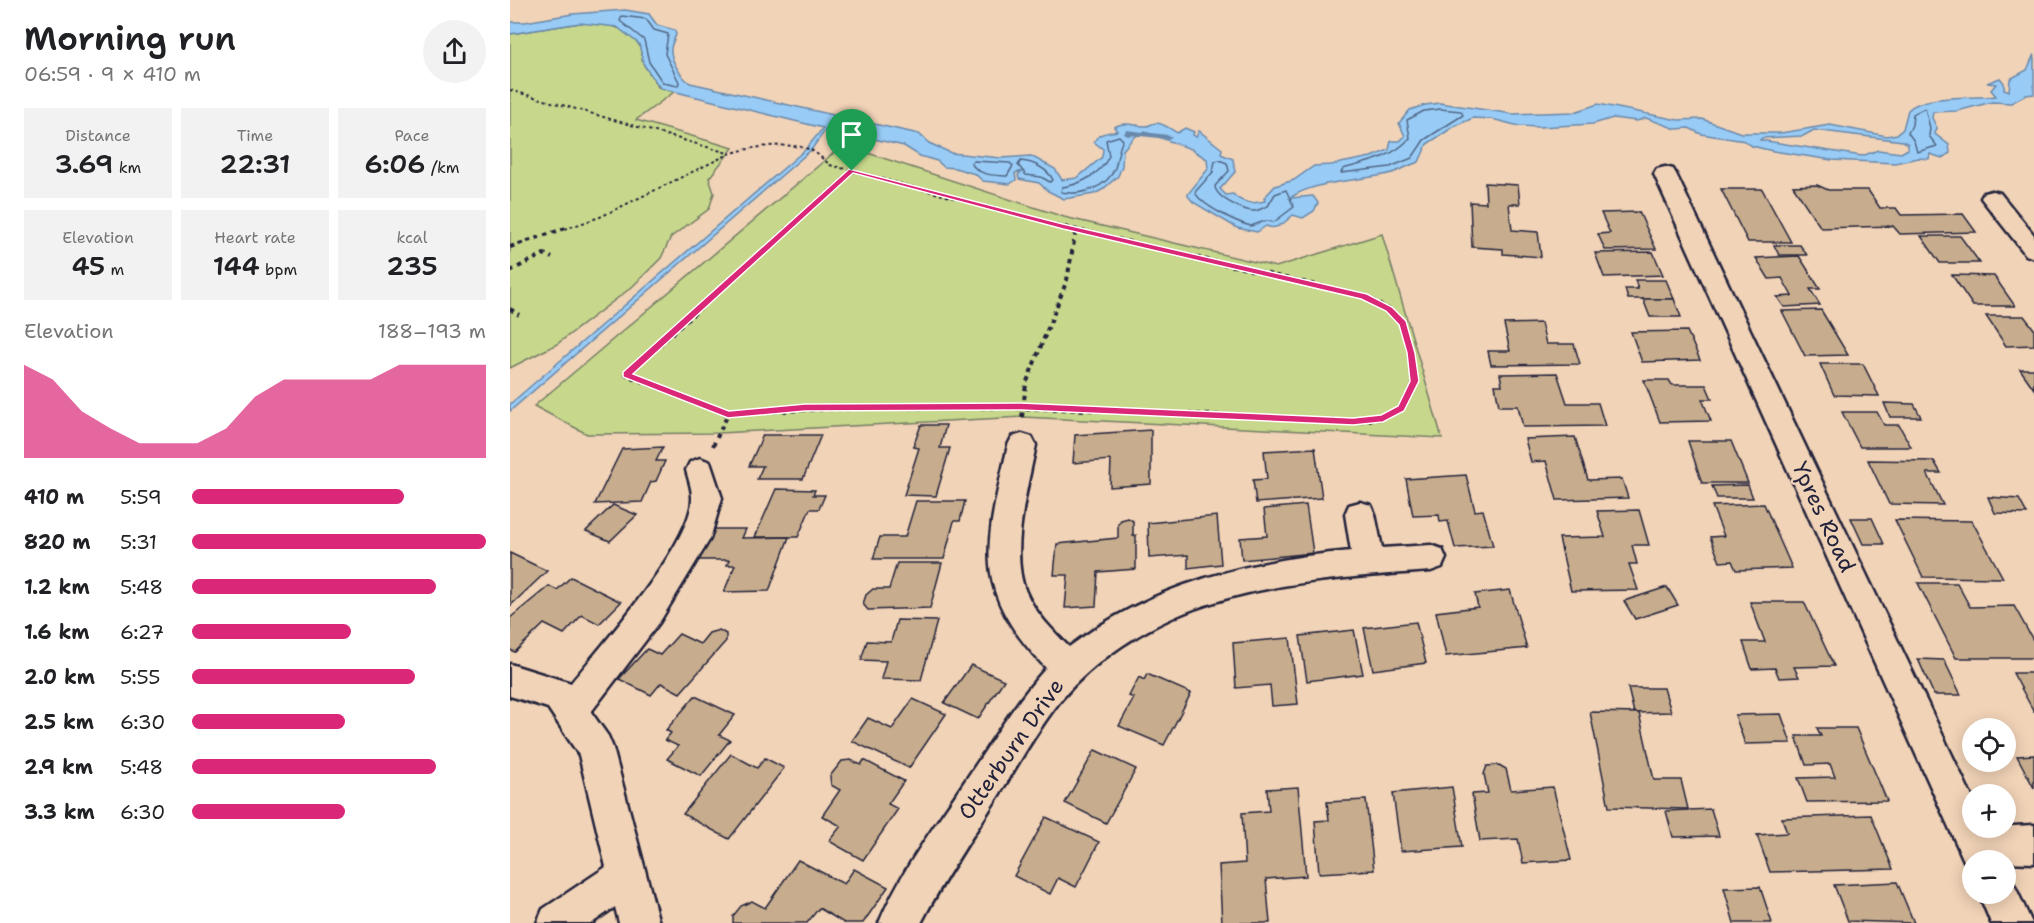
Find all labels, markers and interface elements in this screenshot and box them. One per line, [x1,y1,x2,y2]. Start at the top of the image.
text: Morning run [24,16,236,61]
button: share [423,20,486,83]
text: 06:59 · 9 × 410 m [24,61,201,87]
pin [826,109,877,171]
icon: arrive [835,118,868,151]
text: Distance [65,125,131,146]
text: Time [237,125,273,146]
text: Pace [394,125,430,146]
text: 3.69 [55,146,113,181]
text: 22:31 [220,146,290,181]
text: 6:06 [364,146,426,181]
text: km [113,157,141,178]
text: /km [426,157,460,178]
text: Elevation [62,227,134,248]
text: Heart rate [214,227,296,248]
text: kcal [396,227,428,248]
text: 45 [72,248,105,283]
text: 144 [213,248,260,283]
text: 235 [386,248,438,283]
text: m [105,259,124,280]
text: bpm [260,259,297,280]
text: Elevation [24,318,114,344]
text: 188–193 m [378,318,486,344]
street label: Ypres Road [1786,457,1862,577]
text: 410 m [24,484,84,510]
text: 5:59 [120,484,162,510]
text: 820 m [24,529,90,555]
text: 5:31 [120,529,157,555]
text: 1.2 km [24,574,90,600]
text: 5:48 [120,574,163,600]
text: 1.6 km [24,619,90,645]
text: 6:27 [120,619,164,645]
text: 2.0 km [24,664,95,690]
text: 5:55 [120,664,160,690]
street label: Otterburn Drive [952,673,1070,825]
text: 2.5 km [24,709,94,735]
text: 6:30 [120,709,165,735]
map controls [1962,718,2016,904]
button: locate [1962,718,2016,772]
text: 2.9 km [24,754,93,780]
text: 5:48 [120,754,163,780]
button: + [1962,784,2016,838]
text: 3.3 km [24,799,95,825]
text: 6:30 [120,799,165,825]
button: − [1962,850,2016,904]

